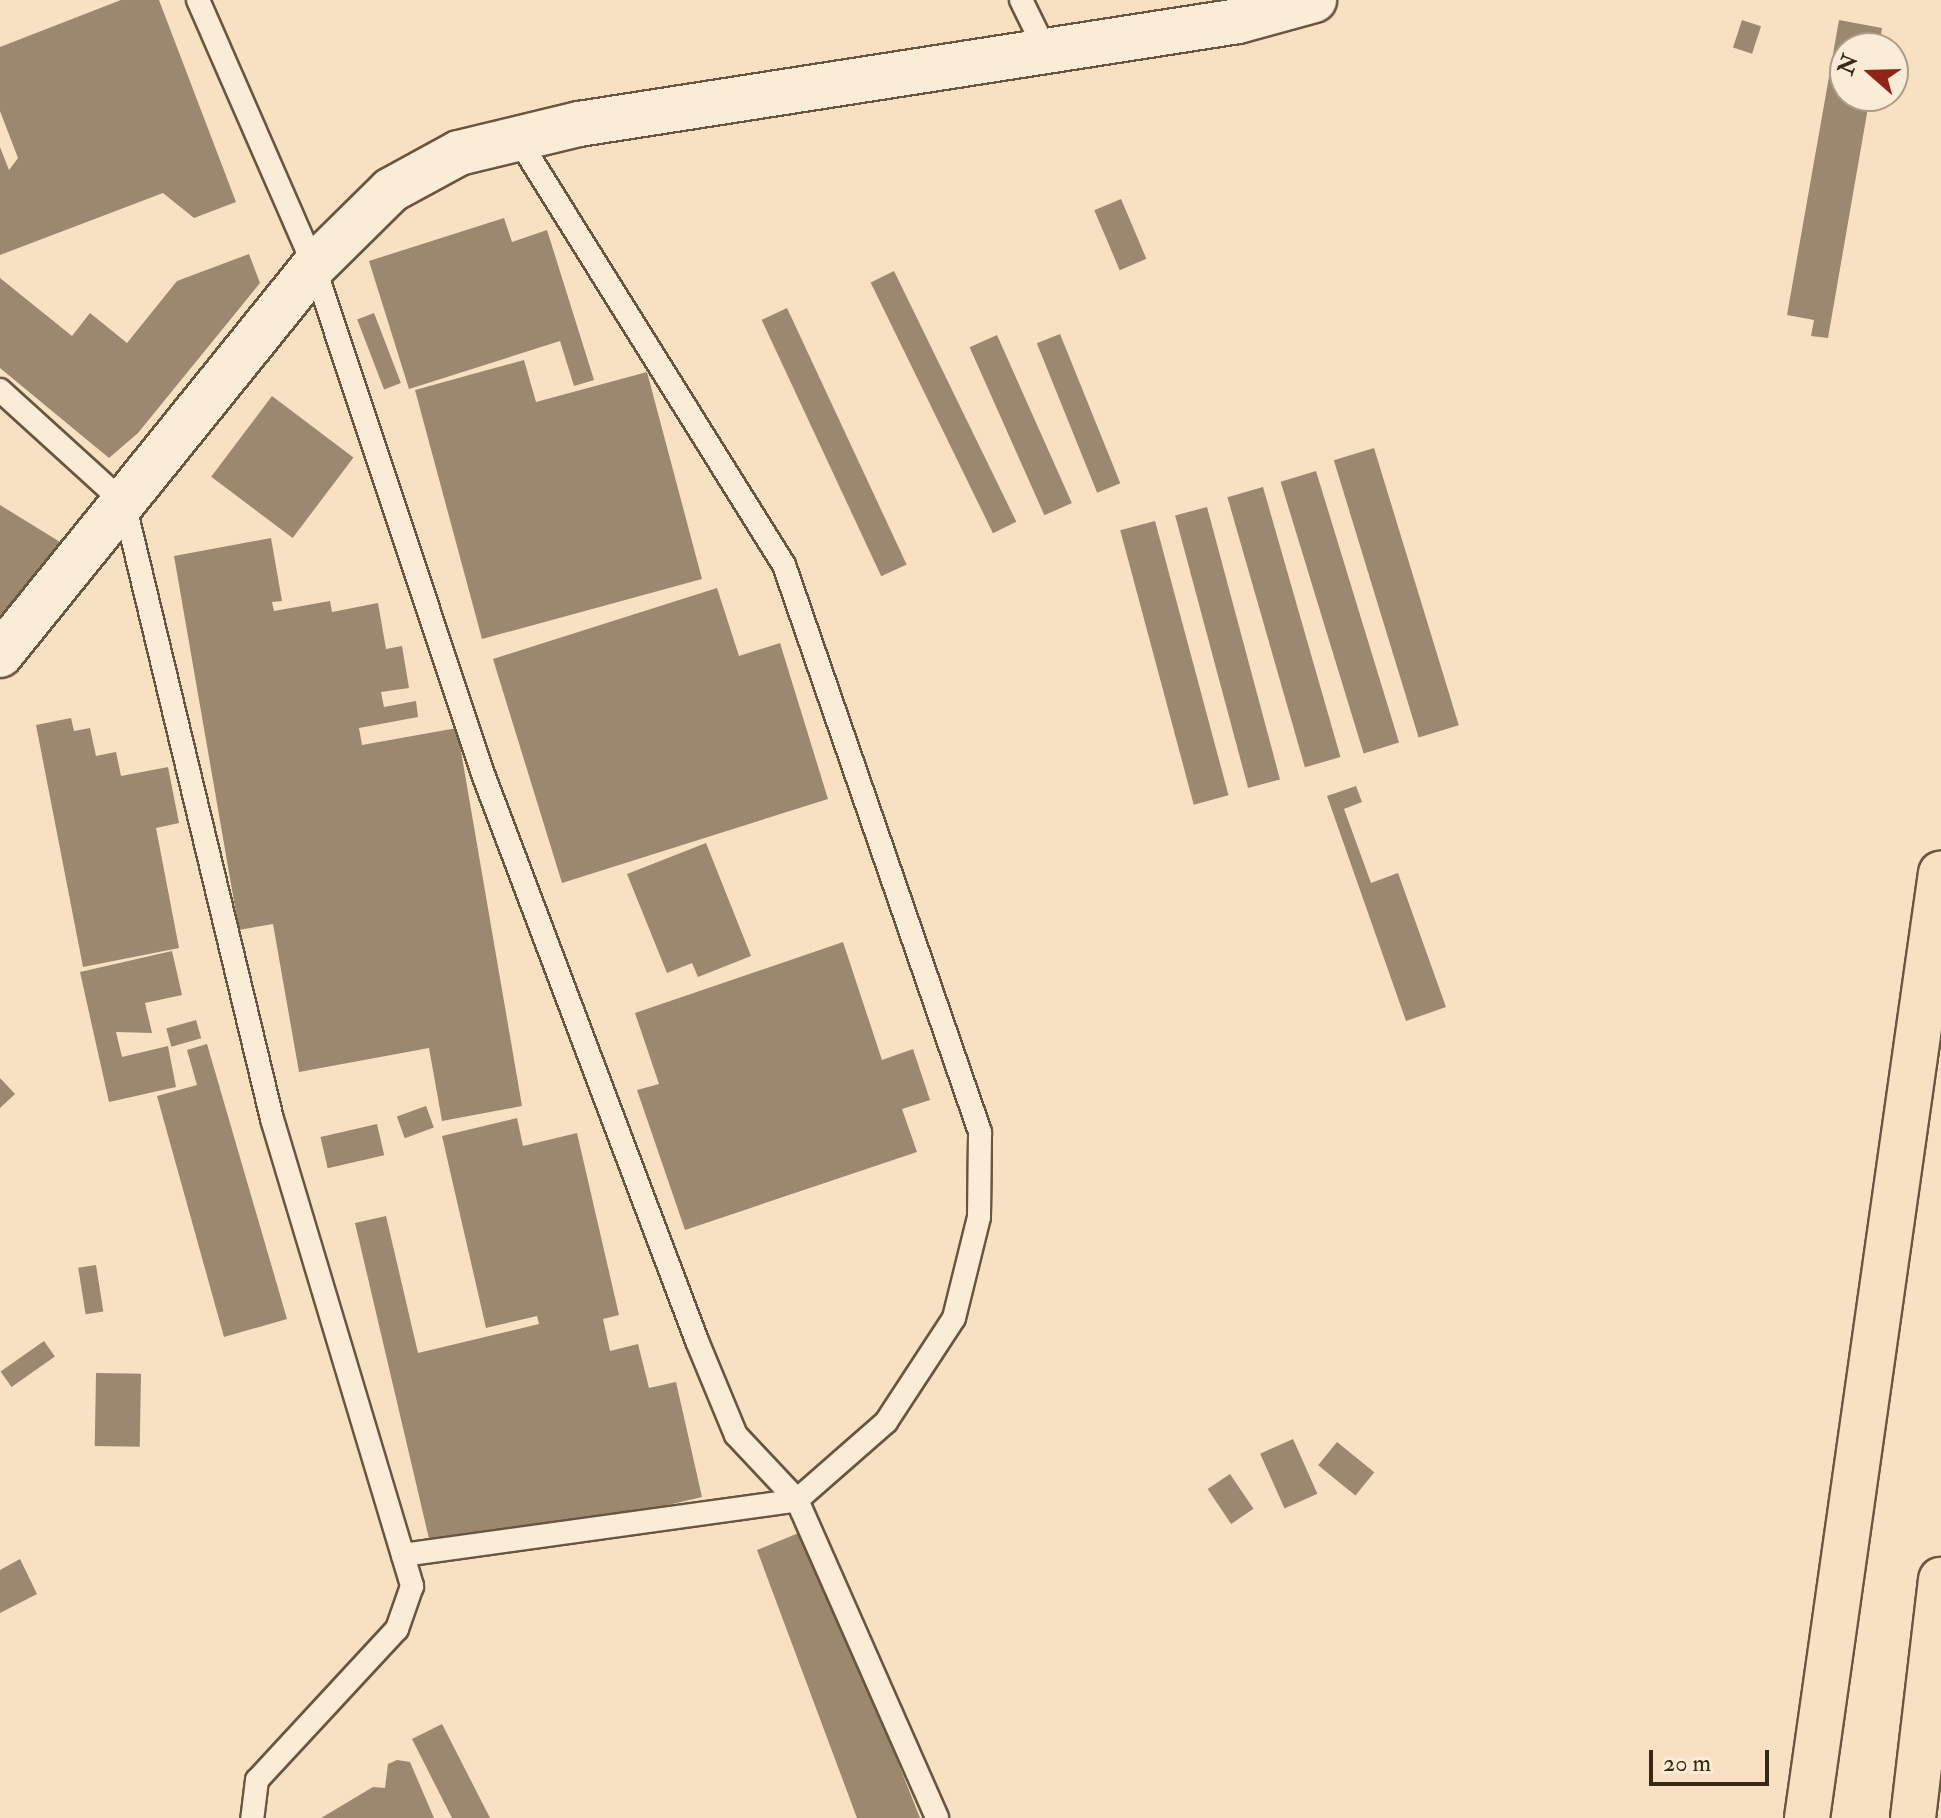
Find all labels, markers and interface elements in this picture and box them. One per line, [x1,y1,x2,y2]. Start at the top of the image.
north arrow [1829,32,1909,112]
text: N [1832,50,1865,79]
scale bar [1653,1734,1773,1784]
text: 20 m [1663,1748,1711,1779]

